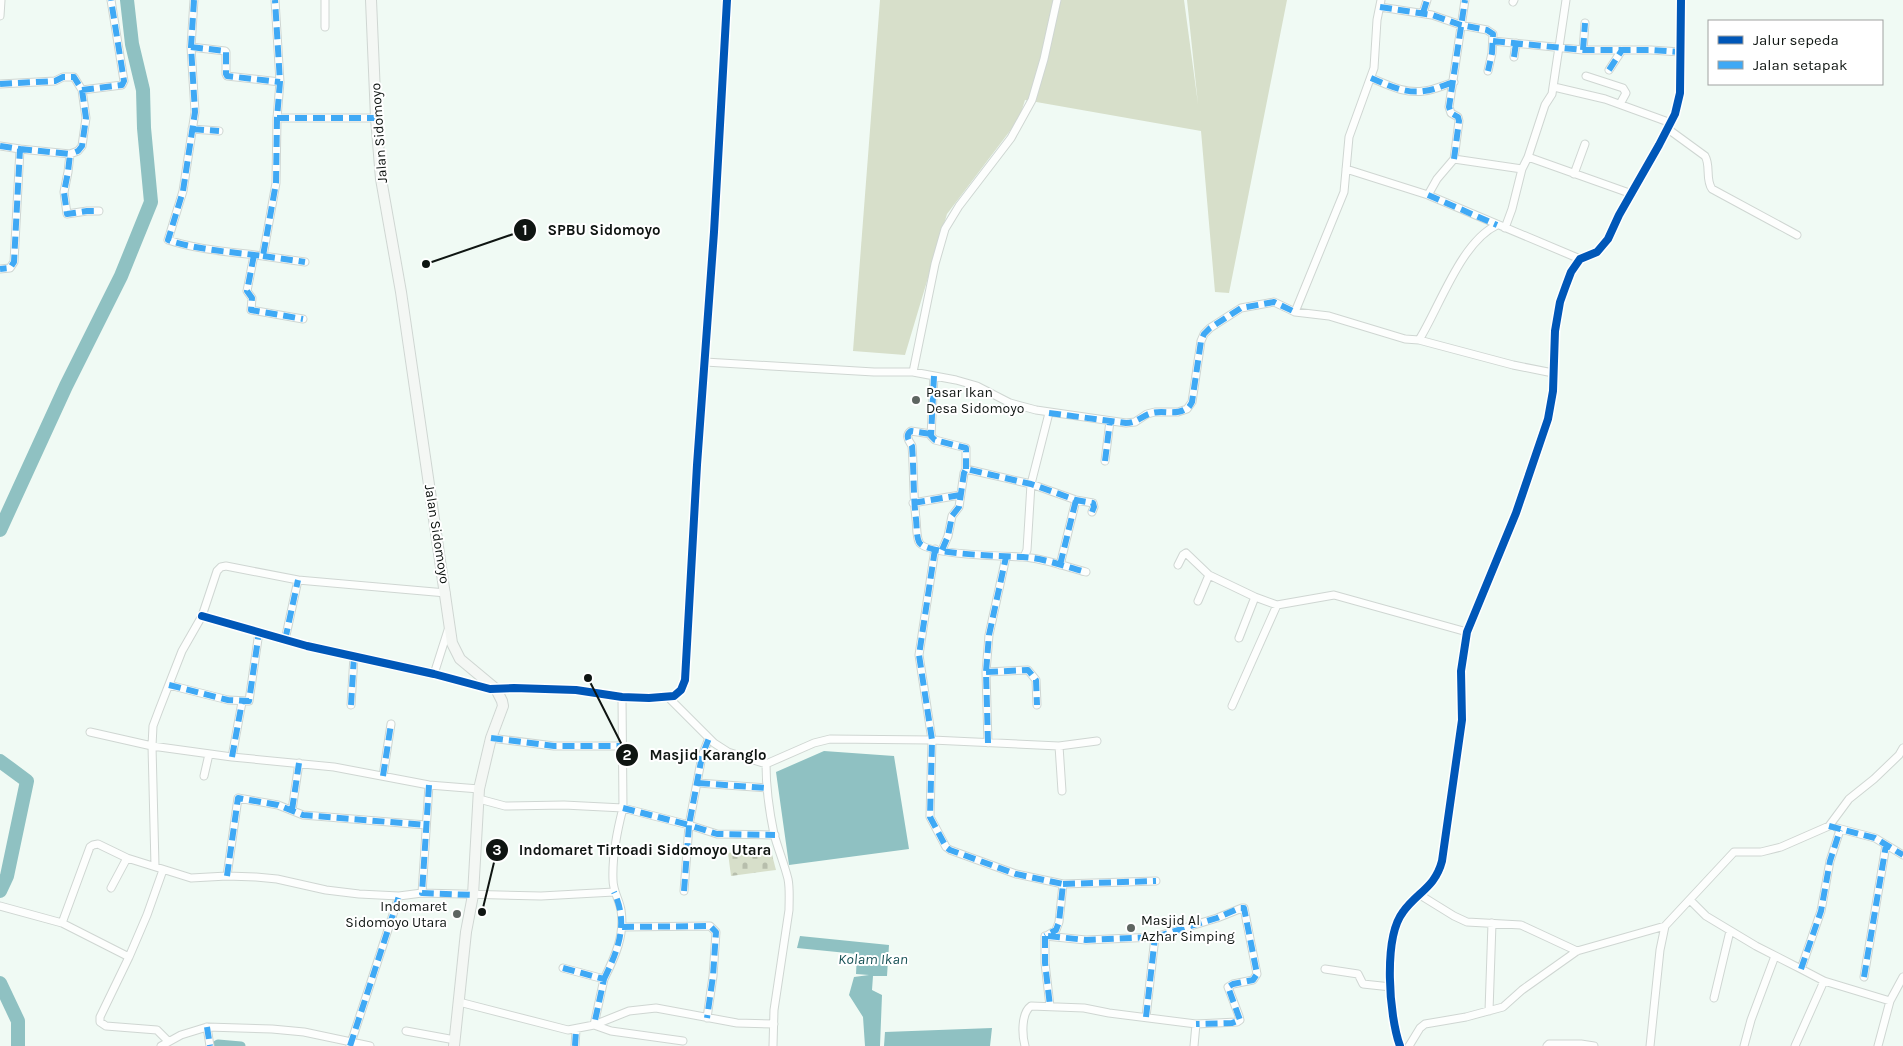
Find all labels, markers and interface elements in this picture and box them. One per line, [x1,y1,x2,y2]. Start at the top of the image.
legend [1708,20,1883,85]
text: Jalur sepeda [1753,31,1839,49]
text: Jalan setapak [1753,56,1847,74]
street label: Jalan Sidomoyo [367,82,391,184]
callout: SPBU Sidomoyo [513,215,671,245]
text: 1 [522,221,528,239]
text: SPBU Sidomoyo [547,221,661,239]
place label: Pasar Ikan Desa Sidomoyo [926,384,1024,417]
marker: Pasar Ikan Desa Sidomoyo [910,394,922,406]
street label: Jalan Sidomoyo [421,483,453,585]
callout: Masjid Karanglo [614,740,776,770]
text: 2 [622,746,632,764]
text: Masjid Karanglo [649,746,767,764]
callout: Indomaret Tirtoadi Sidomoyo Utara [484,835,782,865]
text: 3 [492,841,502,859]
text: Indomaret Tirtoadi Sidomoyo Utara [519,841,771,859]
place label: Indomaret Sidomoyo Utara [345,898,447,931]
marker: Indomaret Sidomoyo Utara [451,908,463,920]
place label: Masjid Al Azhar Simping [1141,912,1235,945]
marker: Masjid Al Azhar Simping [1125,922,1137,934]
water label: Kolam Ikan [838,950,908,968]

